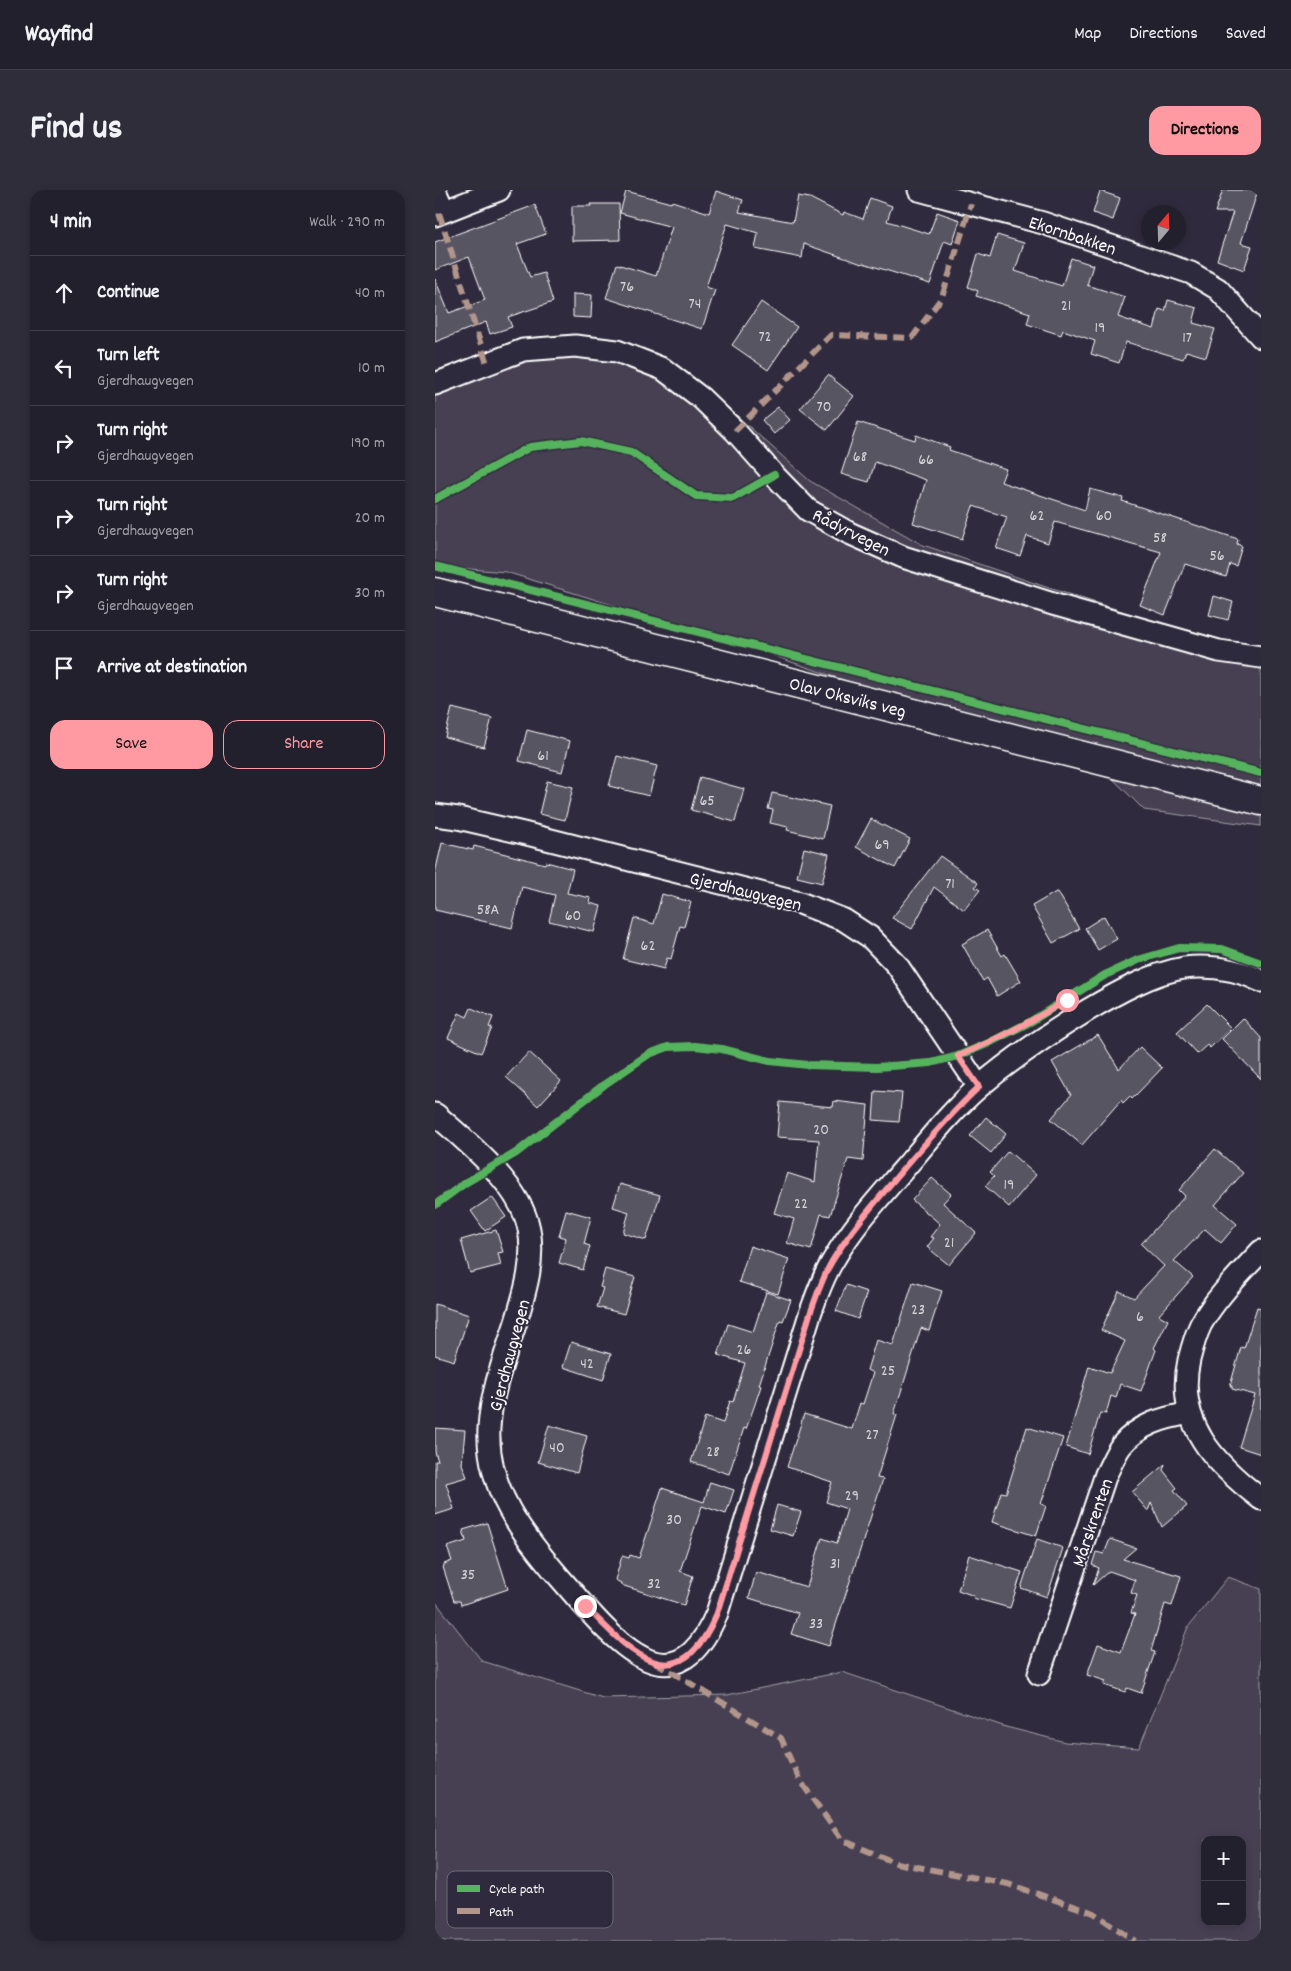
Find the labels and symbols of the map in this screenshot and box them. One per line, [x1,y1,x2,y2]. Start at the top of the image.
north arrow [1141,205,1186,250]
street label: Ekornbakken [1025,210,1119,264]
house number: 76 [620,276,634,299]
house number: 74 [689,293,701,316]
house number: 21 [1061,295,1071,318]
house number: 19 [1095,317,1105,340]
house number: 72 [758,326,772,349]
house number: 17 [1182,327,1192,350]
house number: 70 [817,396,831,419]
house number: 68 [853,446,867,469]
house number: 66 [918,449,934,472]
street label: Rådyrvegen [807,503,894,565]
house number: 62 [1030,505,1044,528]
house number: 60 [1096,505,1112,528]
house number: 58 [1153,527,1167,550]
house number: 56 [1209,545,1225,568]
street label: Olav Oksviks veg [786,672,908,727]
house number: 61 [537,745,549,768]
house number: 65 [699,790,715,813]
house number: 69 [874,834,890,857]
street label: Gjerdhaugvegen [686,866,804,920]
house number: 71 [945,873,955,896]
house number: 58A [477,899,500,922]
house number: 60 [565,905,581,928]
house number: 62 [641,935,655,958]
route start [1056,989,1079,1012]
house number: 20 [813,1119,829,1142]
house number: 19 [1004,1174,1014,1197]
house number: 22 [794,1193,808,1216]
house number: 21 [944,1232,954,1255]
street label: Gjerdhaugvegen [483,1297,539,1415]
house number: 23 [911,1299,925,1322]
house number: 6 [1136,1306,1144,1329]
house number: 26 [737,1339,752,1362]
house number: 42 [580,1353,594,1376]
house number: 25 [881,1360,895,1383]
house number: 27 [865,1424,879,1447]
house number: 40 [549,1437,565,1460]
house number: 28 [706,1441,720,1464]
street label: Mårskrenten [1067,1475,1122,1571]
house number: 29 [845,1485,859,1508]
house number: 30 [666,1509,682,1532]
house number: 31 [830,1553,840,1576]
house number: 35 [461,1564,475,1587]
house number: 32 [647,1573,661,1596]
route end [574,1595,597,1618]
house number: 33 [809,1613,823,1636]
legend [447,1871,613,1928]
text: Cycle path [489,1880,545,1900]
text: Path [489,1903,514,1923]

